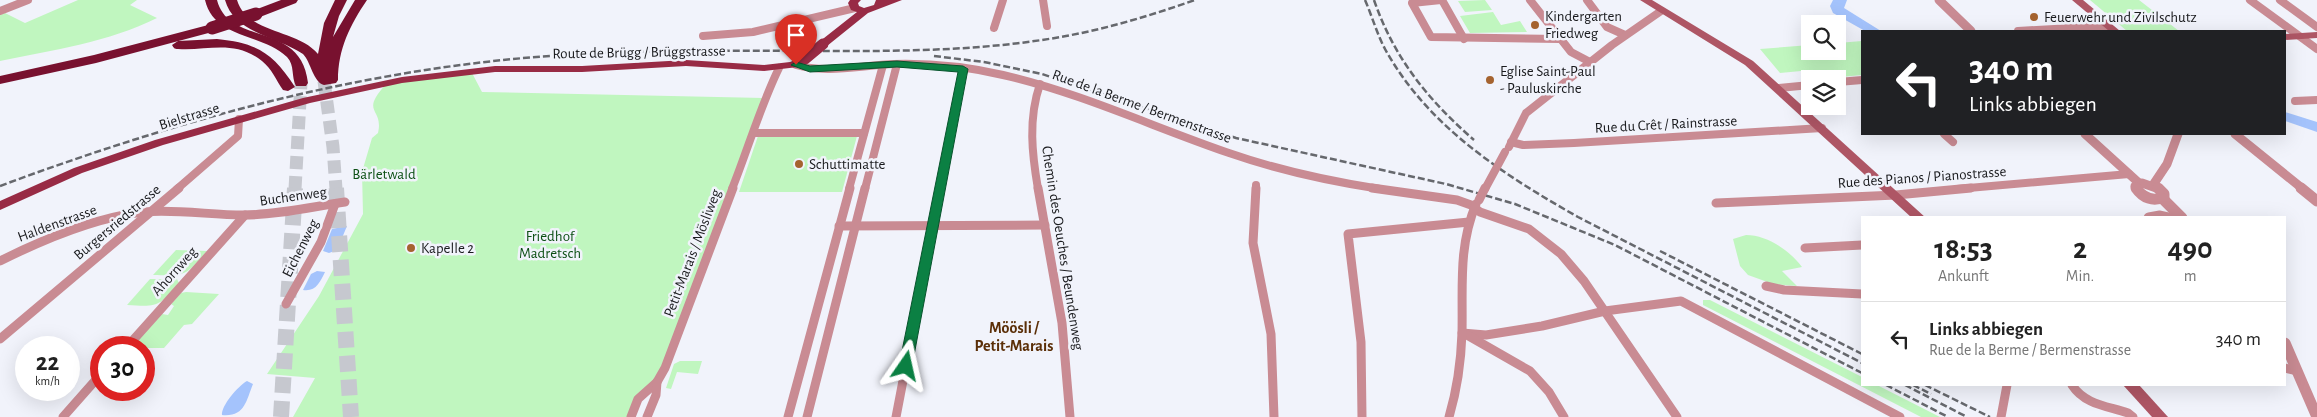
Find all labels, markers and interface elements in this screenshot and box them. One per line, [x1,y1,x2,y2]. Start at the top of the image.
place label: Kindergarten Friedweg [1545,9,1622,41]
place label: Feuerwehr und Zivilschutz [2044,10,2197,25]
marker: Feuerwehr und Zivilschutz [2028,11,2040,23]
pin [775,14,817,65]
map controls [1801,15,1846,115]
button: search [1801,15,1846,60]
marker: Kindergarten Friedweg [1529,19,1541,31]
icon: arrive [782,21,810,49]
street label: Route de Brügg / Brüggstrasse [552,43,726,62]
icon: left [1886,50,1951,115]
text: 340 m [1969,52,2053,87]
place label: Eglise Saint-Paul - Pauluskirche [1500,64,1596,96]
street label: Rue de la Berme / Bermenstrasse [1050,67,1233,146]
button: layers [1801,70,1846,115]
marker: Eglise Saint-Paul - Pauluskirche [1484,74,1496,86]
text: Links abbiegen [1969,93,2097,115]
street label: Bielstrasse [157,100,221,133]
street label: Rue du Crêt / Rainstrasse [1594,113,1738,136]
street label: Chemin des Oeuches / Beundenweg [1039,145,1086,352]
place label: Schuttimatte [809,157,885,172]
marker: Schuttimatte [793,158,805,170]
street label: Rue des Pianos / Pianostrasse [1837,164,2007,191]
park label: Bärletwald [352,167,416,182]
street label: Burgersriedstrasse [71,182,164,263]
street label: Buchenweg [259,184,328,209]
street label: Petit-Marais / Mösliweg [661,187,724,319]
street label: Haldenstrasse [16,202,99,245]
street label: Eichenweg [280,216,322,280]
park label: Friedhof Madretsch [519,229,581,261]
text: 18:53 [1934,234,1993,264]
text: 2 [2073,234,2087,264]
text: 490 [2168,234,2213,264]
place label: Kapelle 2 [421,241,474,256]
marker: Kapelle 2 [405,242,417,254]
street label: Ahornweg [149,244,200,299]
text: Ankunft [1938,268,1989,284]
text: Min. [2066,268,2094,284]
text: m [2184,268,2197,284]
district label: Möösli / Petit-Marais [975,320,1053,354]
text: Links abbiegen [1929,320,2043,339]
icon: left [1886,325,1914,353]
text: 340 m [2216,330,2261,349]
speed limit sign: 30 [90,336,155,401]
position arrow [879,339,931,391]
text: Rue de la Berme / Bermenstrasse [1929,342,2131,358]
text: 22 [36,350,59,375]
text: km/h [35,375,60,387]

